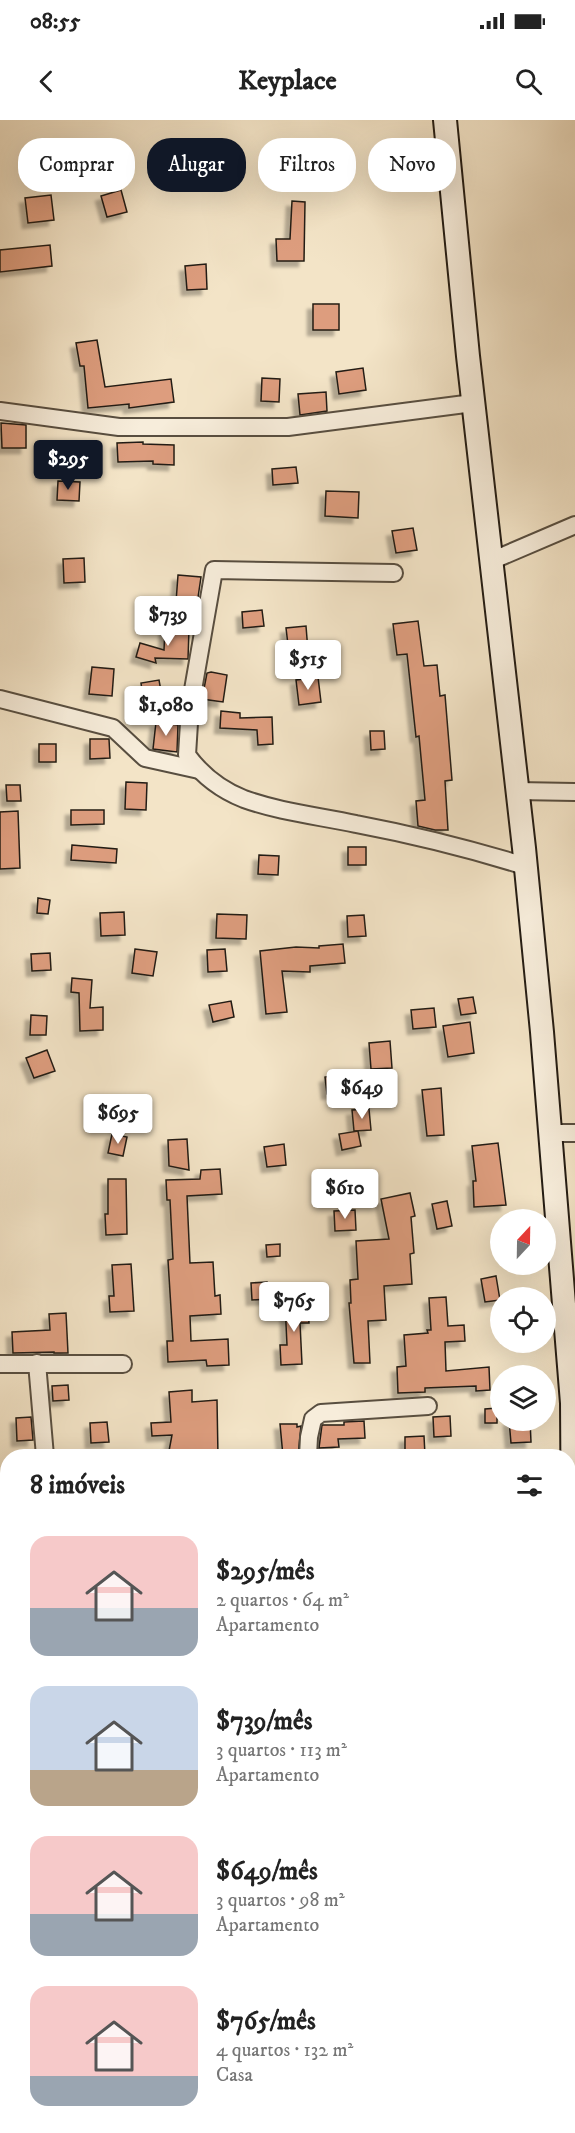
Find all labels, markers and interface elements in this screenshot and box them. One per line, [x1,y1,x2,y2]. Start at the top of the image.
text: 08:55 [30,8,80,35]
text: Keyplace [238,64,337,98]
icon: back [30,65,63,98]
icon: search [512,65,545,98]
chip: Comprar [18,138,135,192]
chip: Alugar [147,138,246,192]
chip: Filtros [258,138,356,192]
chip: Novo [368,138,456,192]
pin: $295 [32,440,104,491]
text: $295 [48,447,88,472]
pin: $739 [132,596,204,647]
text: $739 [149,603,187,628]
pin: $515 [272,640,344,691]
text: $515 [289,647,327,672]
pin: $1,080 [117,686,215,737]
text: $1,080 [138,693,194,718]
pin: $649 [326,1069,398,1120]
text: $649 [341,1076,383,1101]
pin: $695 [82,1094,154,1145]
text: $695 [97,1101,139,1126]
pin: $610 [309,1169,381,1220]
text: $610 [325,1176,365,1201]
north arrow [490,1209,556,1275]
map controls [490,1209,556,1431]
pin: $765 [258,1282,330,1333]
button: locate [490,1287,556,1353]
text: $765 [273,1289,315,1314]
button: layers [490,1365,556,1431]
text: 8 imóveis [30,1469,125,1502]
icon: filters [513,1469,546,1502]
text: $295/mês [216,1555,314,1588]
icon: home [78,1560,150,1632]
text: 2 quartos · 64 m² [216,1588,349,1613]
text: Apartamento [216,1613,319,1638]
text: $739/mês [216,1705,313,1738]
icon: home [78,1710,150,1782]
text: 3 quartos · 113 m² [216,1738,347,1763]
text: Apartamento [216,1763,319,1788]
text: $649/mês [216,1855,318,1888]
icon: home [78,1860,150,1932]
text: 3 quartos · 98 m² [216,1888,345,1913]
text: Apartamento [216,1913,319,1938]
text: $765/mês [216,2005,316,2038]
icon: home [78,2010,150,2082]
text: 4 quartos · 132 m² [216,2038,353,2063]
text: Casa [216,2063,253,2088]

